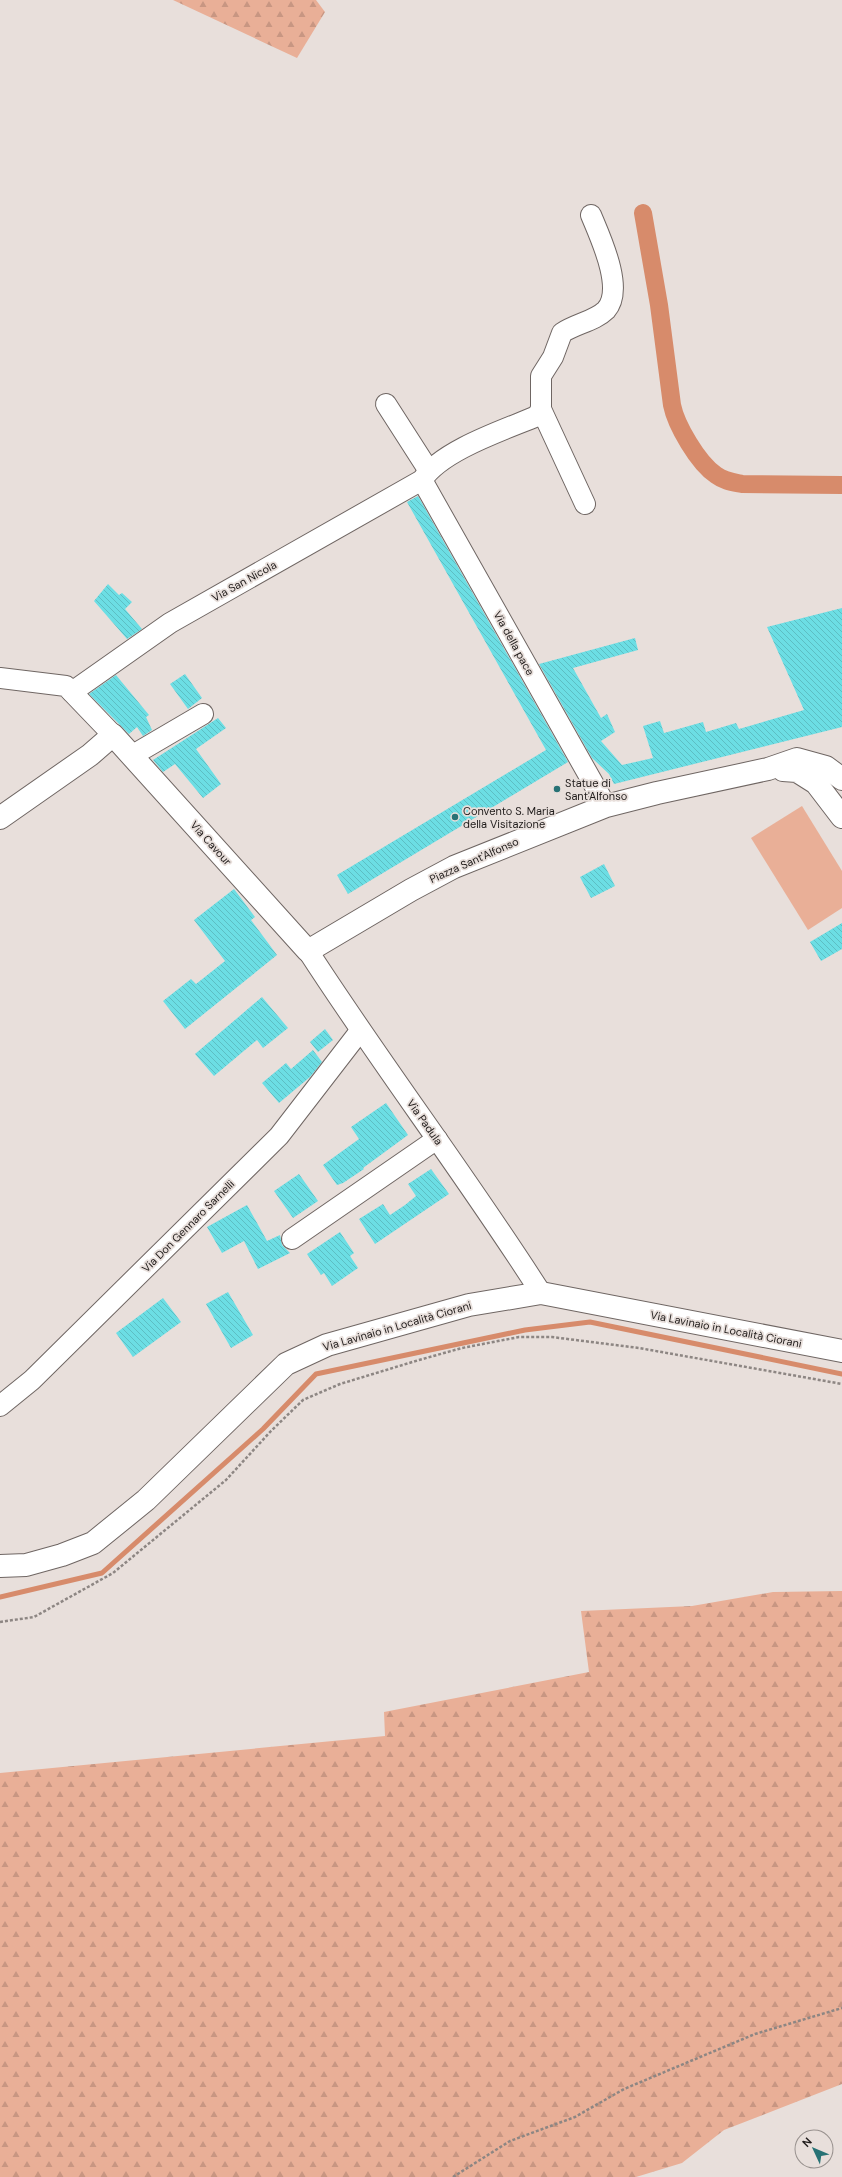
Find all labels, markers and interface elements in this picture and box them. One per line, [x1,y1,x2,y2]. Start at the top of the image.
street label: Via San Nicola [209,557,279,605]
street label: Via della pace [491,608,537,678]
place label: Statue di Sant'Alfonso [565,776,627,803]
marker: Statue di Sant'Alfonso [552,784,562,794]
place label: Convento S. Maria della Visitazione [463,804,555,831]
marker: Convento S. Maria della Visitazione [450,812,460,822]
street label: Via Cavour [187,818,235,868]
street label: Piazza Sant'Alfonso [427,834,521,886]
street label: Via Padula [404,1096,446,1148]
street label: Via Don Gennaro Sarnelli [139,1177,237,1275]
street label: Via Lavinaio in Località Ciorani [321,1298,473,1354]
street label: Via Lavinaio in Località Ciorani [649,1307,803,1351]
north arrow [794,2129,834,2169]
text: N [799,2134,815,2150]

